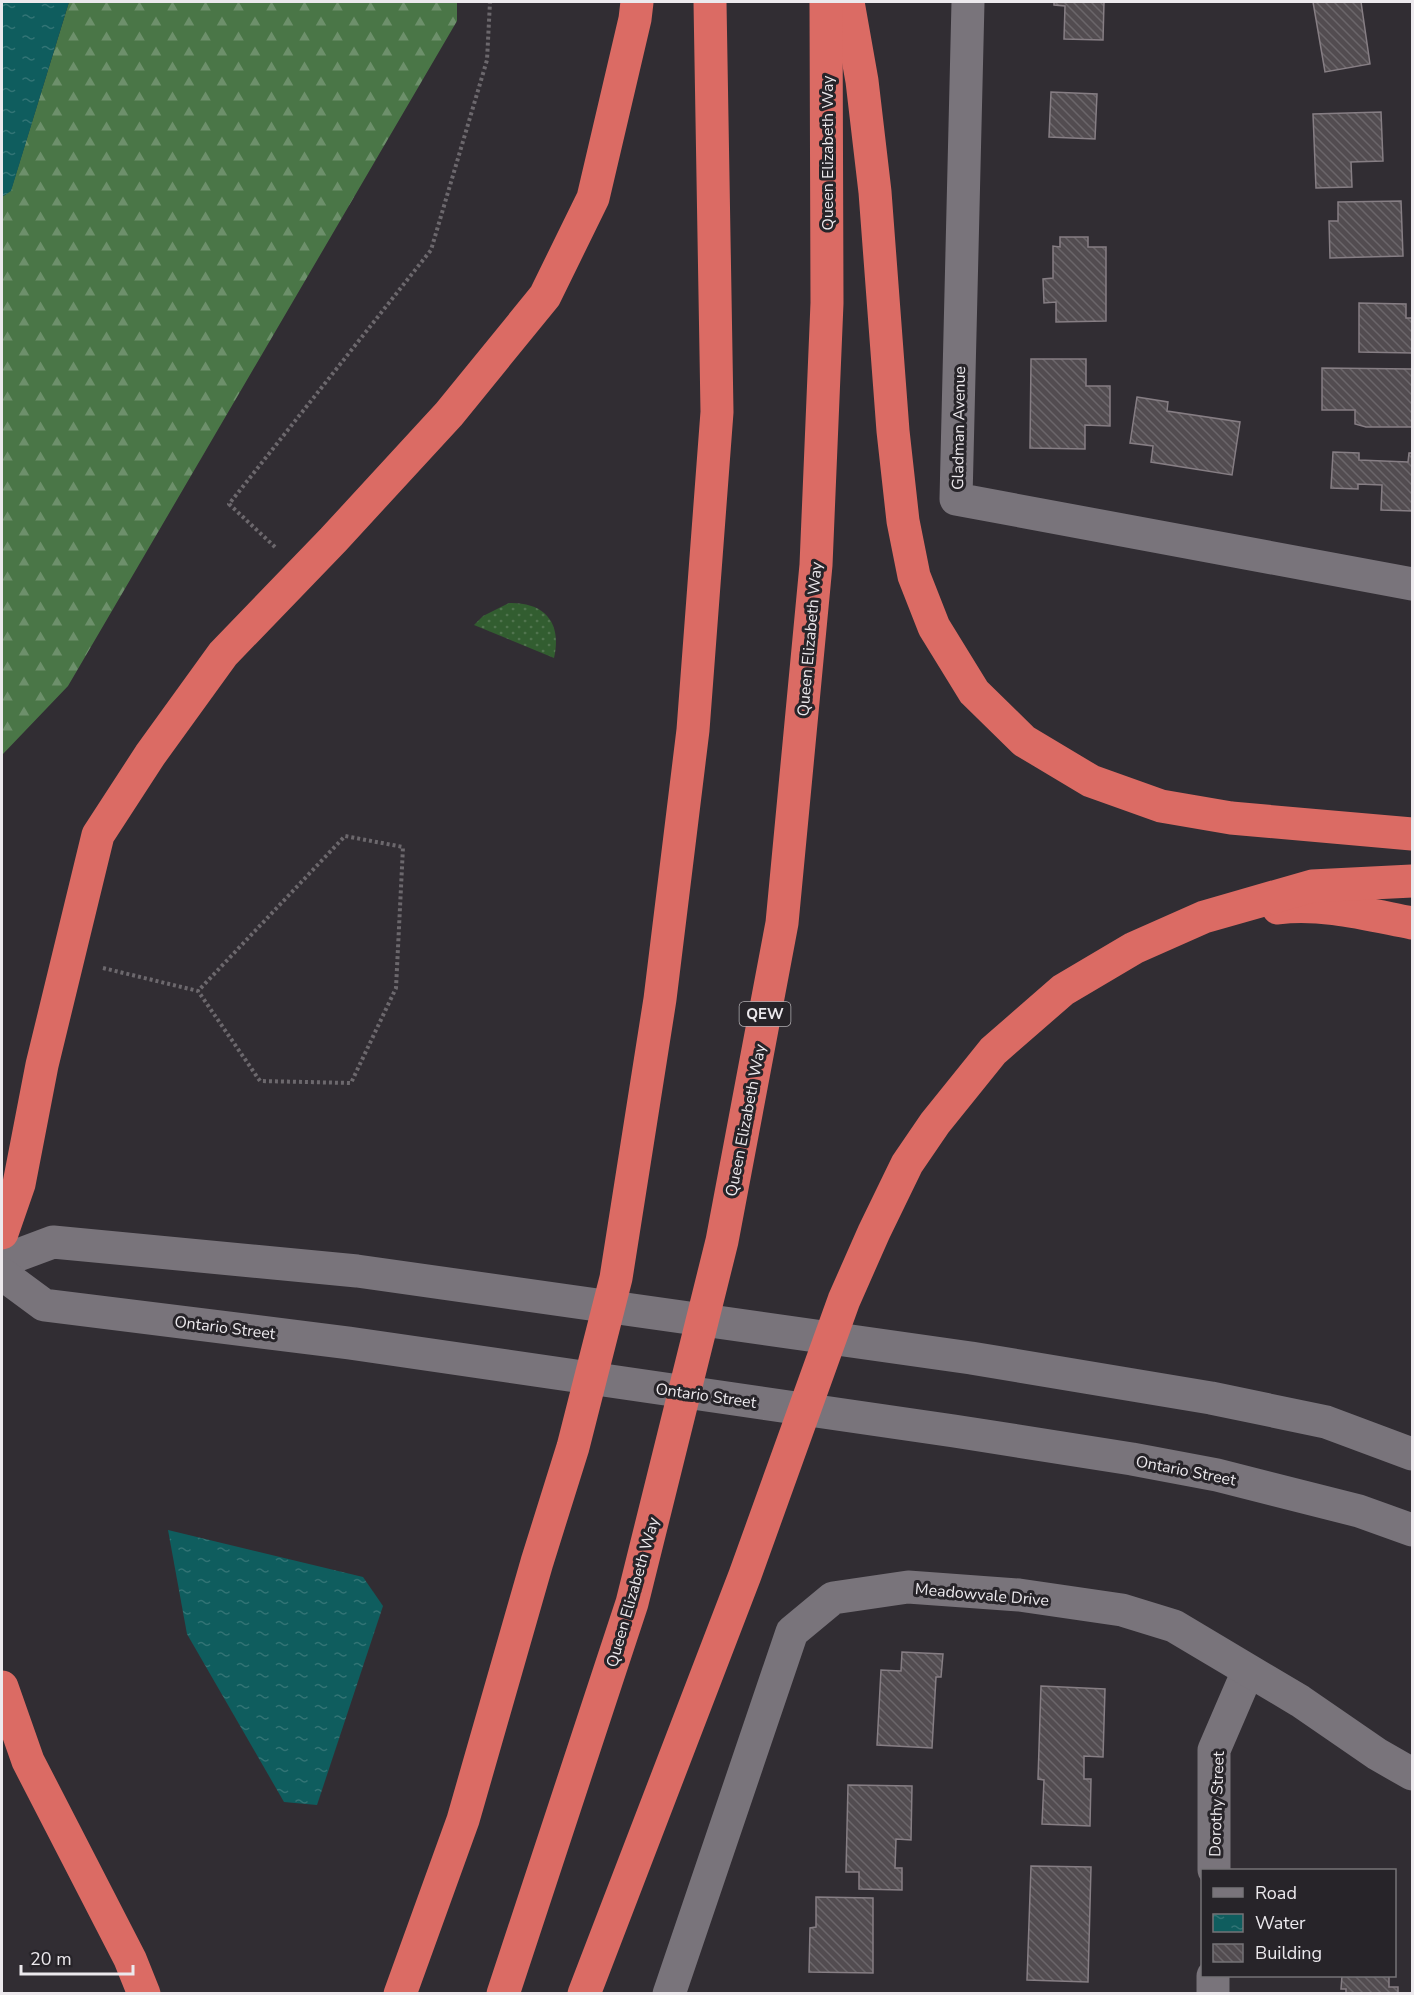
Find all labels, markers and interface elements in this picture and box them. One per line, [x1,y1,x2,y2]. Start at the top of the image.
street label: Queen Elizabeth Way [817,75,839,231]
street label: Gladman Avenue [947,366,971,490]
street label: Queen Elizabeth Way [792,560,828,717]
road number: QEW [740,1002,790,1026]
street label: Queen Elizabeth Way [720,1041,772,1198]
street label: Ontario Street [173,1311,277,1345]
street label: Ontario Street [654,1378,758,1414]
street label: Ontario Street [1134,1450,1238,1492]
street label: Queen Elizabeth Way [601,1514,665,1670]
street label: Meadowvale Drive [914,1578,1050,1612]
street label: Dorothy Street [1204,1750,1230,1857]
legend [1201,1869,1396,1977]
text: Road [1255,1881,1297,1905]
text: Water [1255,1911,1306,1935]
scale bar [21,1938,134,1976]
text: Building [1255,1941,1322,1965]
text: 20 m [30,1947,72,1971]

